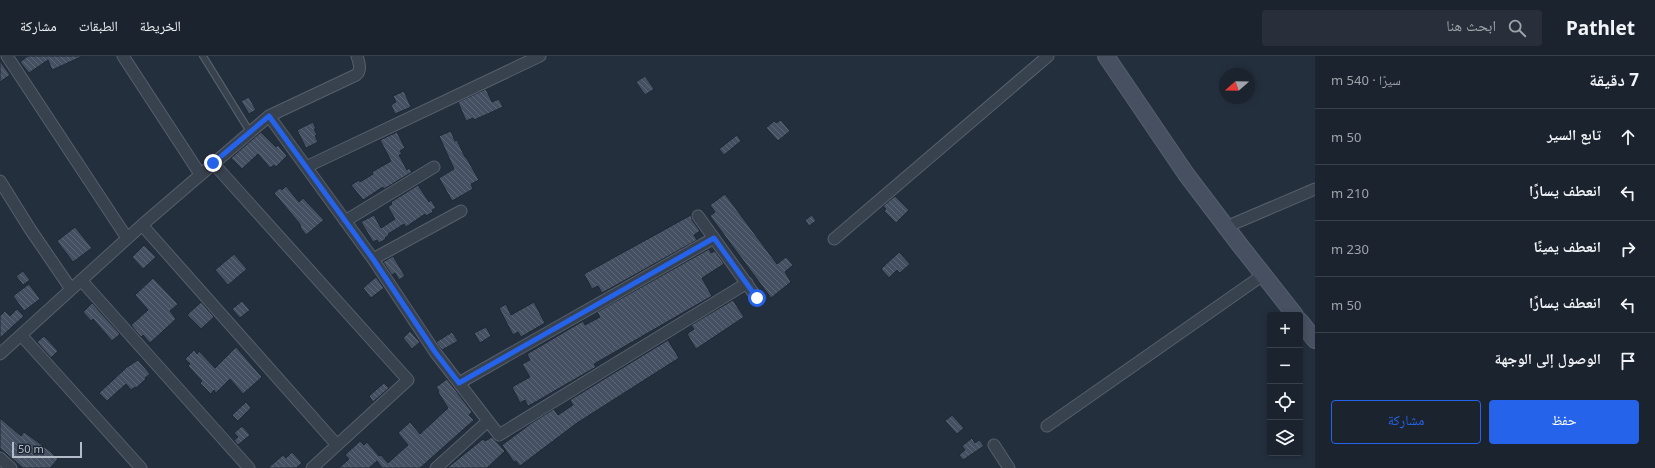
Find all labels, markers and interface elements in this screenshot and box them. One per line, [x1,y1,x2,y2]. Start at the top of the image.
search box [1262,10,1542,46]
text: ابحث هنا [1446,15,1496,35]
text: Pathlet [1566,15,1635,41]
text: مشاركة [20,16,57,35]
text: الطبقات [79,16,118,35]
text: الخريطة [140,16,181,35]
icon: search [1506,17,1528,39]
north arrow [1219,68,1255,104]
text: 7 دقيقة [1589,68,1639,91]
text: سيرًا · 540 m [1331,71,1401,89]
text: تابع السير [1547,124,1601,144]
icon: ahead [1617,126,1639,148]
text: 50 m [1331,128,1361,146]
route end [204,154,222,172]
text: انعطف يسارًا [1529,180,1601,200]
icon: left [1617,182,1639,204]
text: 210 m [1331,184,1369,202]
text: انعطف يمينًا [1533,236,1601,256]
icon: right [1617,238,1639,260]
text: 230 m [1331,240,1369,258]
route start [748,289,766,307]
text: انعطف يسارًا [1529,292,1601,312]
icon: left [1617,294,1639,316]
text: 50 m [1331,296,1361,314]
map controls [1267,312,1303,456]
button: + [1267,312,1303,348]
button: − [1267,348,1303,384]
text: الوصول إلى الوجهة [1495,348,1601,368]
icon: arrive [1617,350,1639,372]
button: locate [1267,384,1303,420]
button: مشاركة [1331,400,1481,444]
button: حفظ [1489,400,1639,444]
button: layers [1267,420,1303,456]
scale bar [12,440,82,459]
text: 50 m [18,441,44,456]

